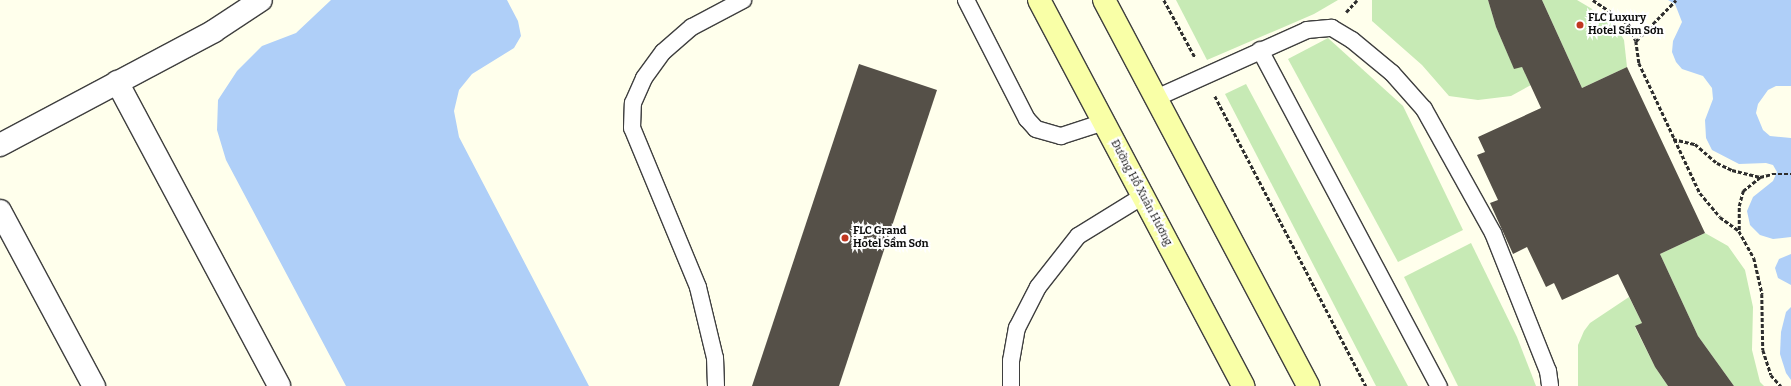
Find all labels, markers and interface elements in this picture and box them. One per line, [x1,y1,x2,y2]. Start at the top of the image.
place label: FLC Luxury Hotel Sầm Sơn [1588,12,1664,38]
marker: FLC Luxury Hotel Sầm Sơn [1575,20,1585,30]
street label: Đường Hồ Xuân Hương [1107,138,1175,248]
place label: FLC Grand Hotel Sầm Sơn [853,225,929,251]
marker: FLC Grand Hotel Sầm Sơn [840,233,850,243]

